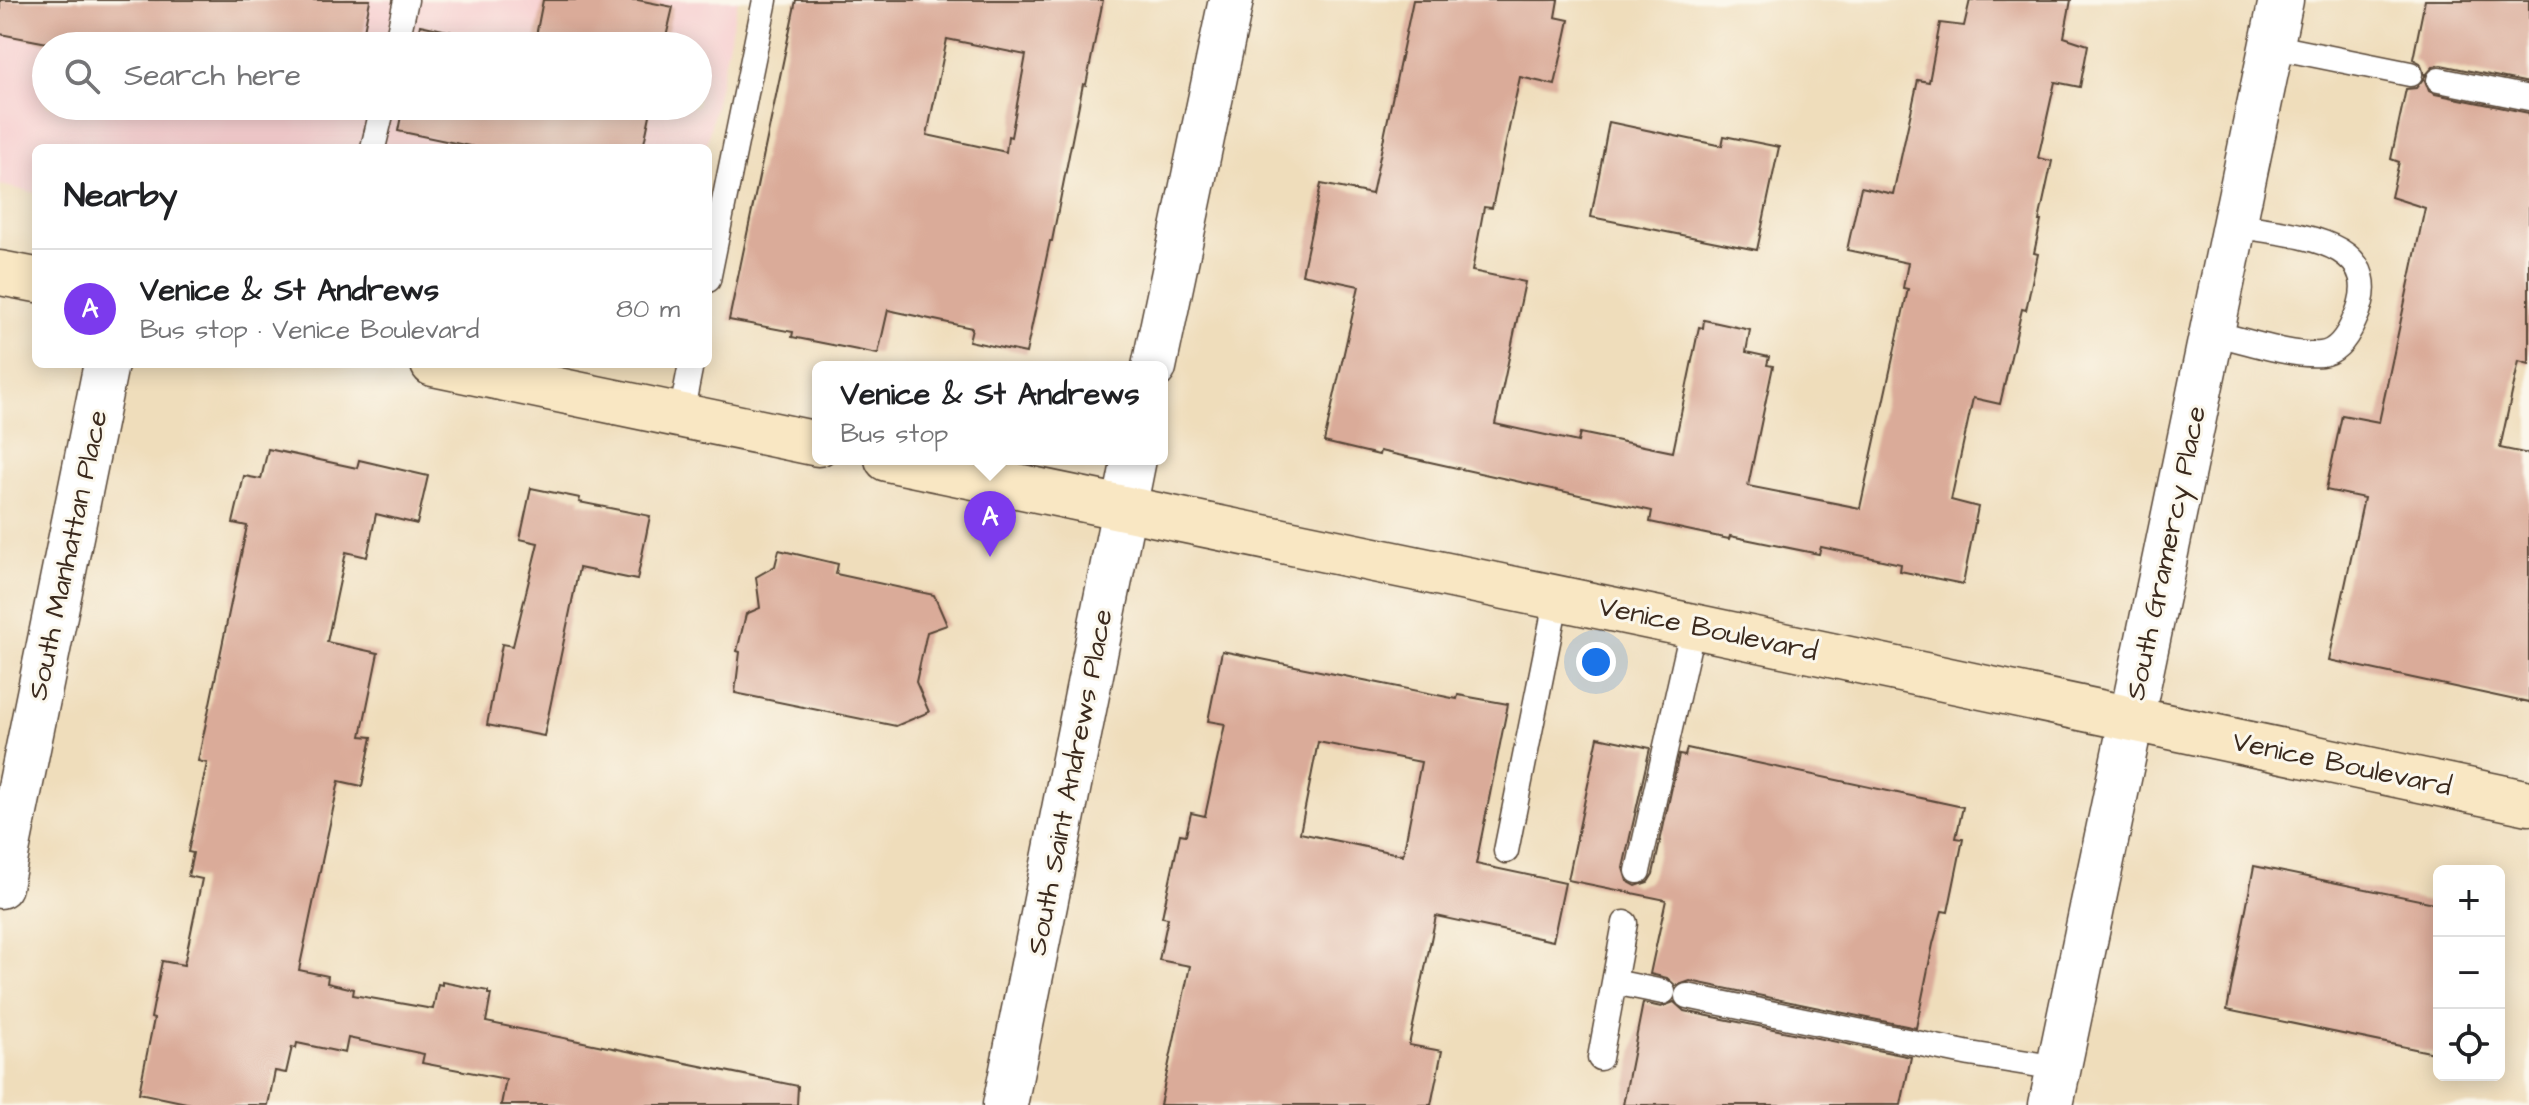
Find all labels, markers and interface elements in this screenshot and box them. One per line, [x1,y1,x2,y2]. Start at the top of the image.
search box [32,32,712,120]
icon: search [60,54,104,98]
text: Search here [124,55,301,97]
text: Nearby [64,172,178,220]
text: Venice & St Andrews [140,270,439,312]
text: A [82,291,98,327]
text: 80 m [616,291,680,327]
text: Bus stop · Venice Boulevard [140,312,479,348]
popup [812,361,1168,465]
text: Venice & St Andrews [840,374,1140,416]
street label: South Gramercy Place [2116,402,2218,704]
street label: South Manhattan Place [18,407,118,703]
text: Bus stop [840,416,948,452]
pin: A [964,491,1016,557]
street label: Venice Boulevard [1595,587,1821,671]
street label: South Saint Andrews Place [1017,606,1123,958]
your location [1576,642,1616,682]
street label: Venice Boulevard [2229,722,2455,806]
map controls [2433,865,2505,1081]
button: + [2433,865,2505,937]
button: − [2433,937,2505,1009]
button: locate [2433,1009,2505,1081]

